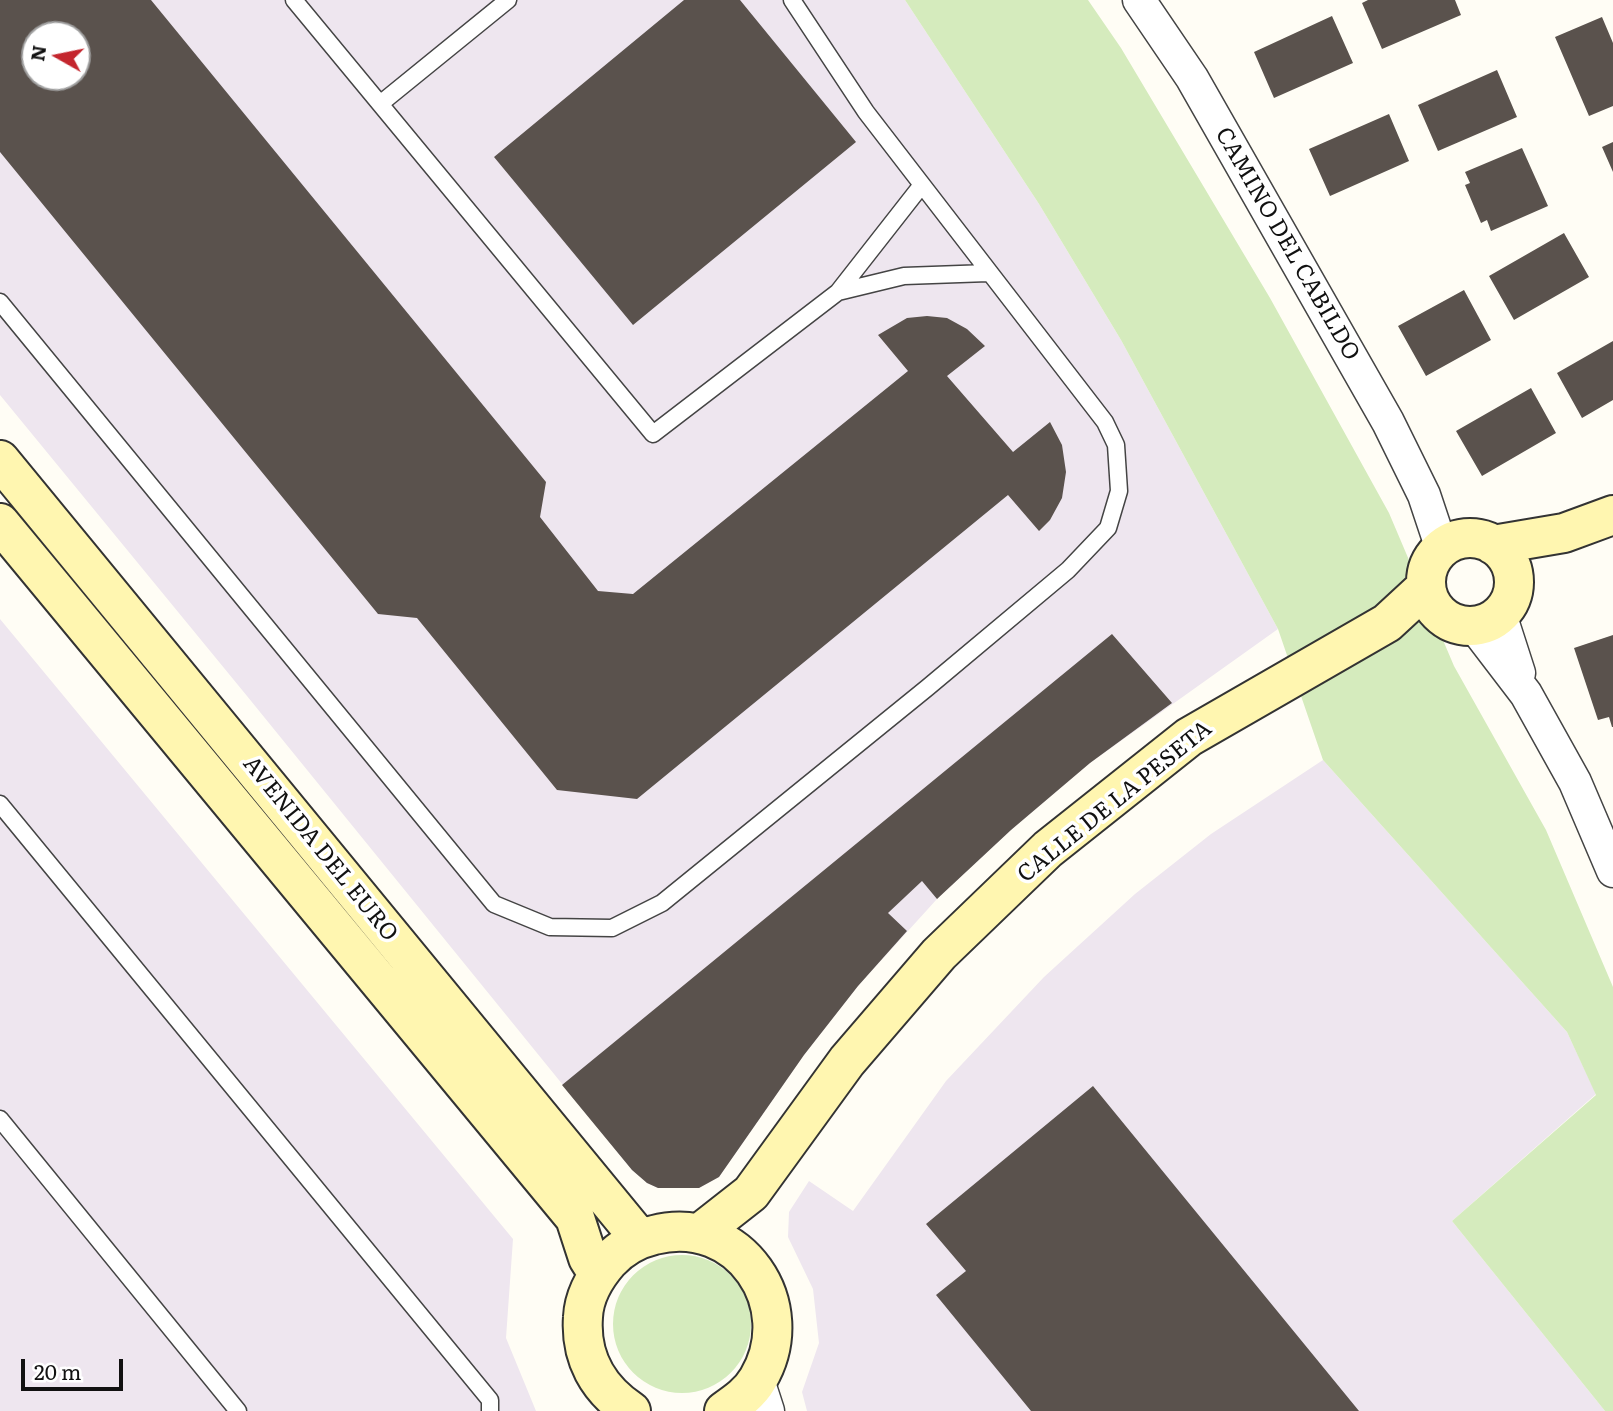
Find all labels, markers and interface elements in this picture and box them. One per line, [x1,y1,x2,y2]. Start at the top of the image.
north arrow [21,21,91,91]
text: N [22,43,52,63]
street label: CAMINO DEL CABILDO [1209,123,1365,365]
street label: CALLE DE LA PESETA [1012,715,1218,889]
street label: AVENIDA DEL EURO [237,751,403,947]
scale bar [24,1344,126,1388]
text: 20 m [34,1355,81,1386]

